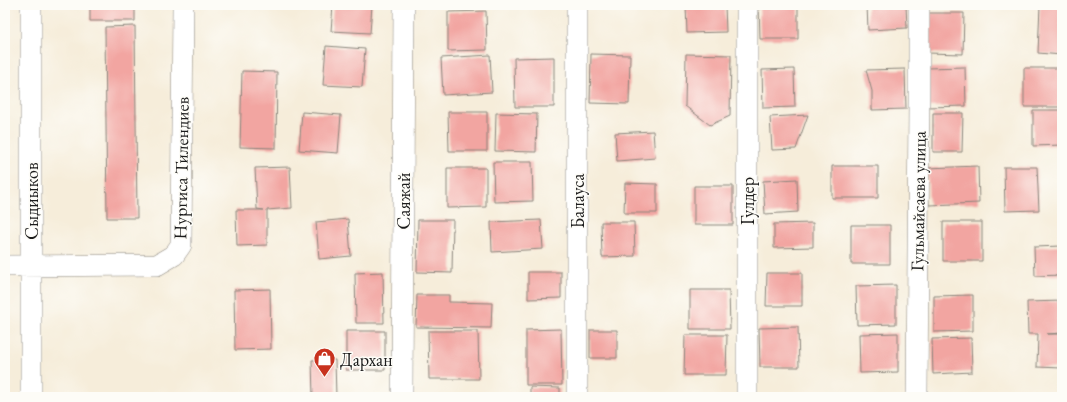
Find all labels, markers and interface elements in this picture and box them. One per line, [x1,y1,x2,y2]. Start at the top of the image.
street label: Нургиса Тилендиев [168,96,194,240]
street label: Гульмайсаева улица [905,130,931,271]
street label: Сыдиыков [20,162,43,240]
street label: Саяжай [392,172,415,230]
street label: Балауса [566,173,589,229]
street label: Гулдер [736,177,759,225]
shop icon: Дархан [311,346,337,379]
place label: Дархан [340,348,393,371]

